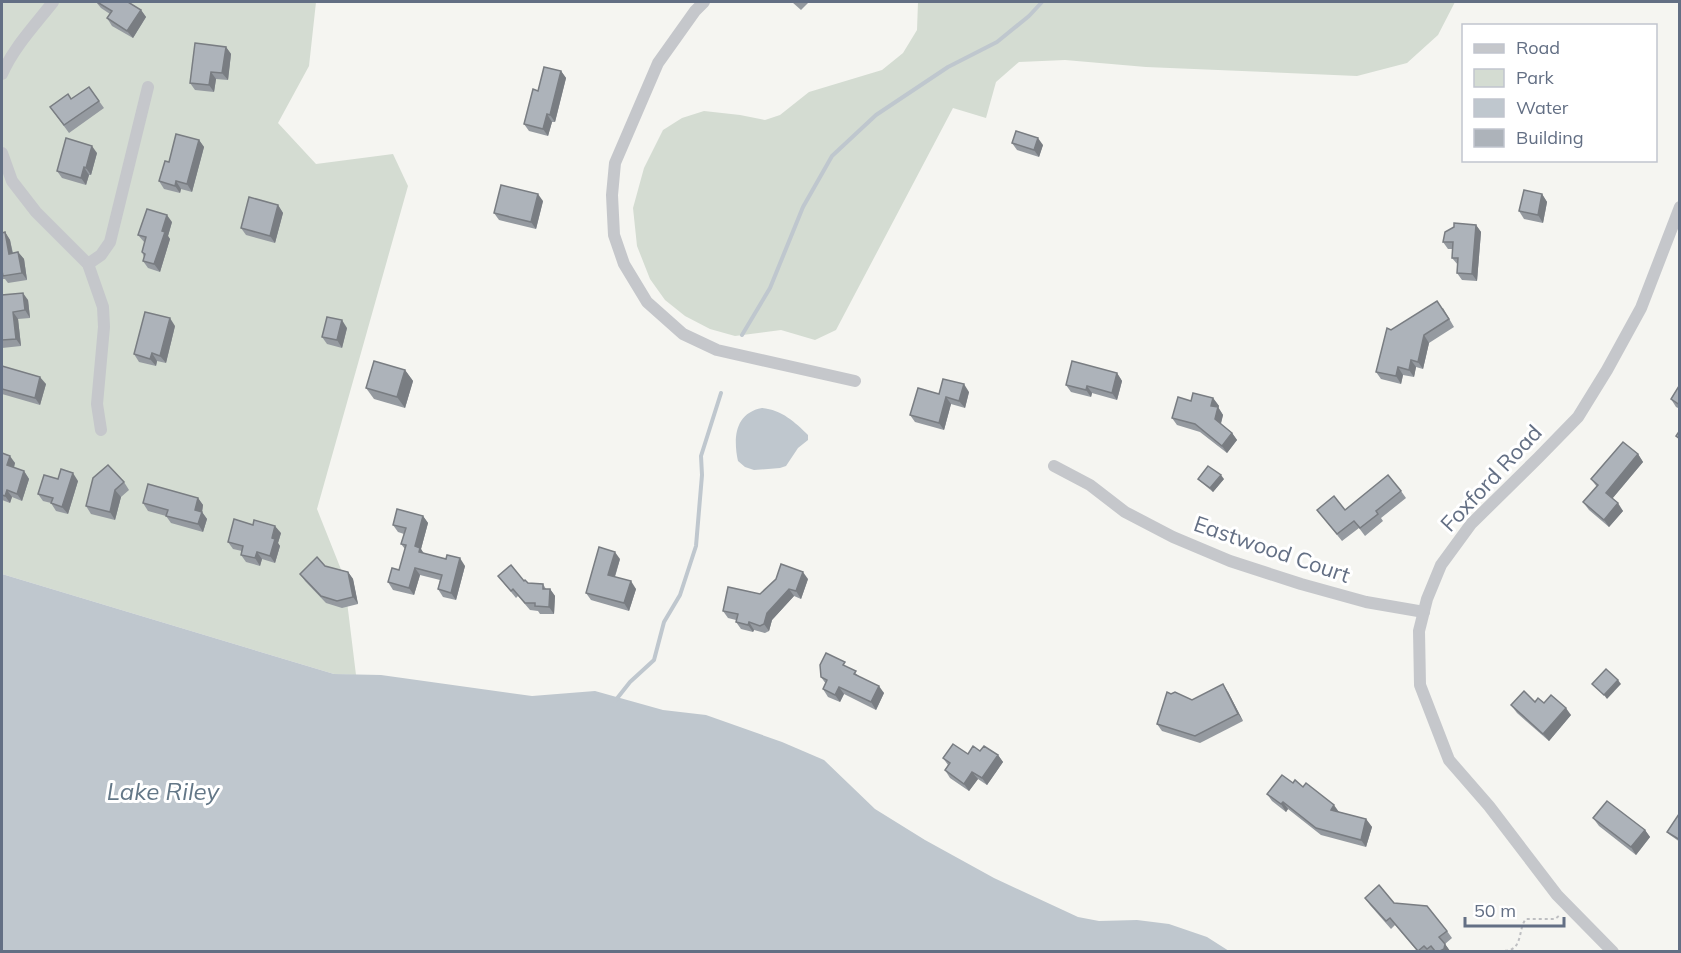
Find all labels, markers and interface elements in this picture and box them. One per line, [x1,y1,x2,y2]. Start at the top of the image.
legend [1462,24,1657,162]
text: Road [1516,36,1560,59]
text: Park [1516,66,1555,89]
text: Water [1516,96,1569,119]
text: Building [1516,126,1584,149]
street label: Foxford Road [1434,419,1548,537]
street label: Eastwood Court [1190,509,1354,589]
water label: Lake Riley [107,776,221,806]
scale bar [1465,890,1564,928]
text: 50 m [1474,899,1516,922]

